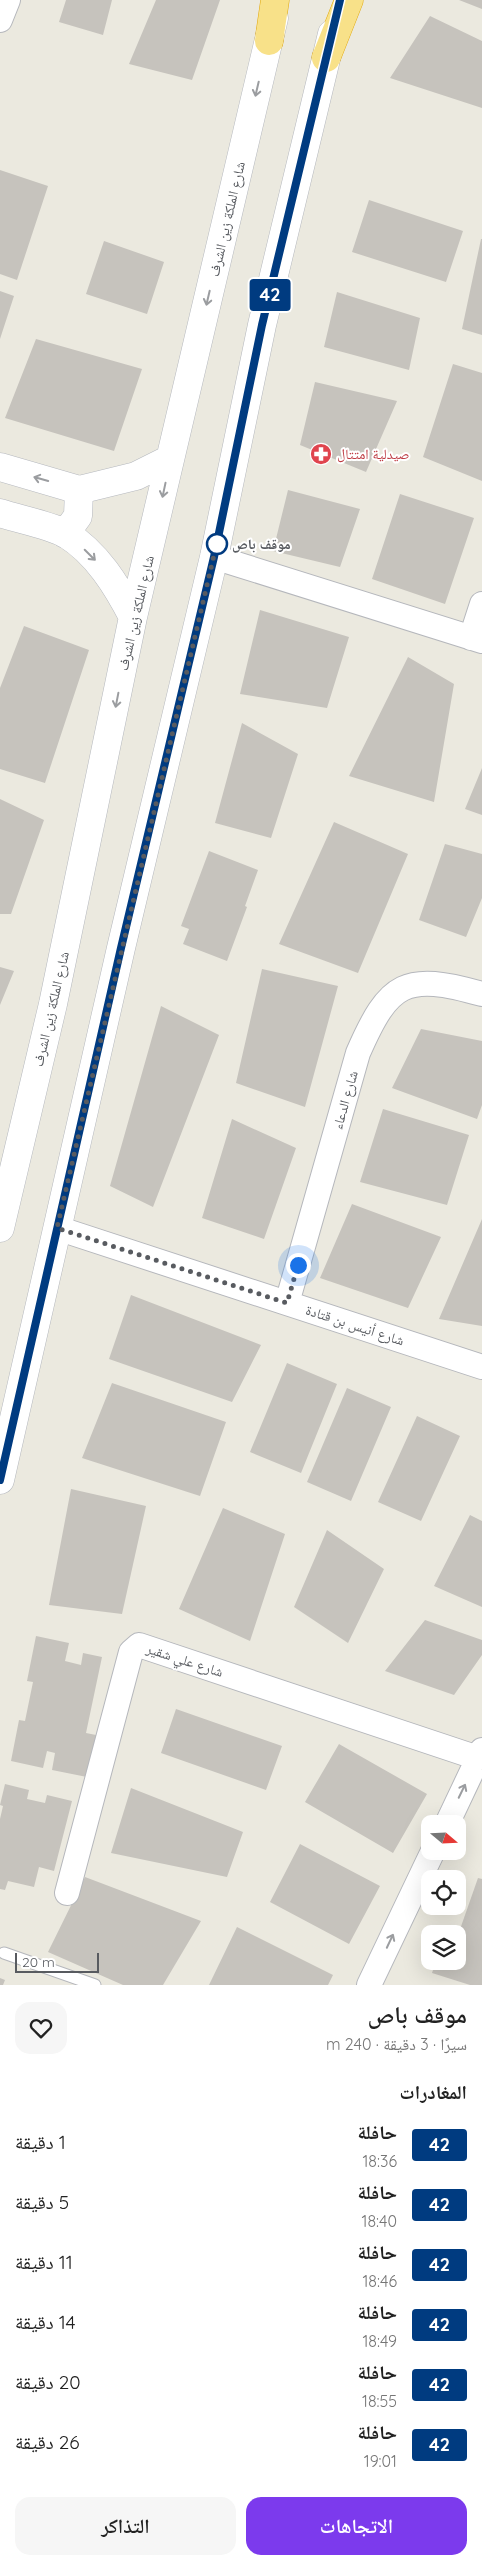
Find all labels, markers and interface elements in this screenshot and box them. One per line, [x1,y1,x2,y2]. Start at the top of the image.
one-way arrow [252,80,262,96]
street label: شارع الملكة زين الشرف [205,160,250,279]
line badge: 42 [248,279,292,311]
text: 42 [260,283,280,306]
one-way arrow [203,289,212,305]
pharmacy icon: صيدلية امتتال [309,442,333,466]
place label: صيدلية امتتال [337,445,410,463]
one-way arrow [34,474,50,483]
one-way arrow [158,482,168,498]
marker: موقف باص [206,533,228,555]
place label: موقف باص [232,535,291,553]
one-way arrow [84,549,96,562]
street label: شارع الملكة زين الشرف [114,554,159,673]
one-way arrow [111,692,121,708]
street label: شارع الملكة زين الشرف [29,950,74,1069]
street label: شارع الدعاء [328,1069,363,1132]
your location [286,1253,311,1278]
street label: شارع أنيس بن قتادة [303,1301,407,1350]
street label: شارع علي شقير [143,1639,226,1683]
one-way arrow [458,1784,467,1799]
north arrow [421,1815,466,1860]
map controls [421,1815,466,1970]
button: locate [421,1870,466,1915]
button: layers [421,1925,466,1970]
one-way arrow [386,1934,395,1949]
scale bar [15,1950,99,1973]
text: 20 m [22,1953,55,1971]
text: موقف باص [367,1999,467,2029]
button: heart [15,2002,67,2054]
text: سيرًا · 3 دقيقة · 240 m [326,2034,467,2054]
text: المغادرات [400,2080,467,2104]
text: حافلة [358,2120,397,2144]
text: 1 دقيقة [15,2130,66,2154]
text: 42 [429,2133,450,2156]
text: 18:36 [362,2151,397,2171]
text: حافلة [358,2180,397,2204]
text: 5 دقيقة [15,2190,69,2214]
text: 42 [429,2193,450,2216]
text: 18:40 [361,2211,397,2231]
text: حافلة [358,2240,397,2264]
text: 11 دقيقة [15,2250,73,2274]
text: 42 [429,2253,450,2276]
text: 18:46 [362,2271,397,2291]
text: حافلة [358,2300,397,2324]
text: 14 دقيقة [15,2310,76,2334]
text: 42 [429,2313,450,2336]
text: 18:49 [362,2331,397,2351]
text: حافلة [358,2360,397,2384]
text: 20 دقيقة [15,2370,81,2394]
text: 42 [429,2373,450,2396]
text: 18:55 [362,2391,397,2411]
text: حافلة [358,2420,397,2444]
text: 26 دقيقة [15,2430,80,2454]
text: 42 [429,2433,450,2456]
text: 19:01 [364,2451,397,2471]
button: التذاكر [15,2497,236,2555]
button: الاتجاهات [246,2497,467,2555]

